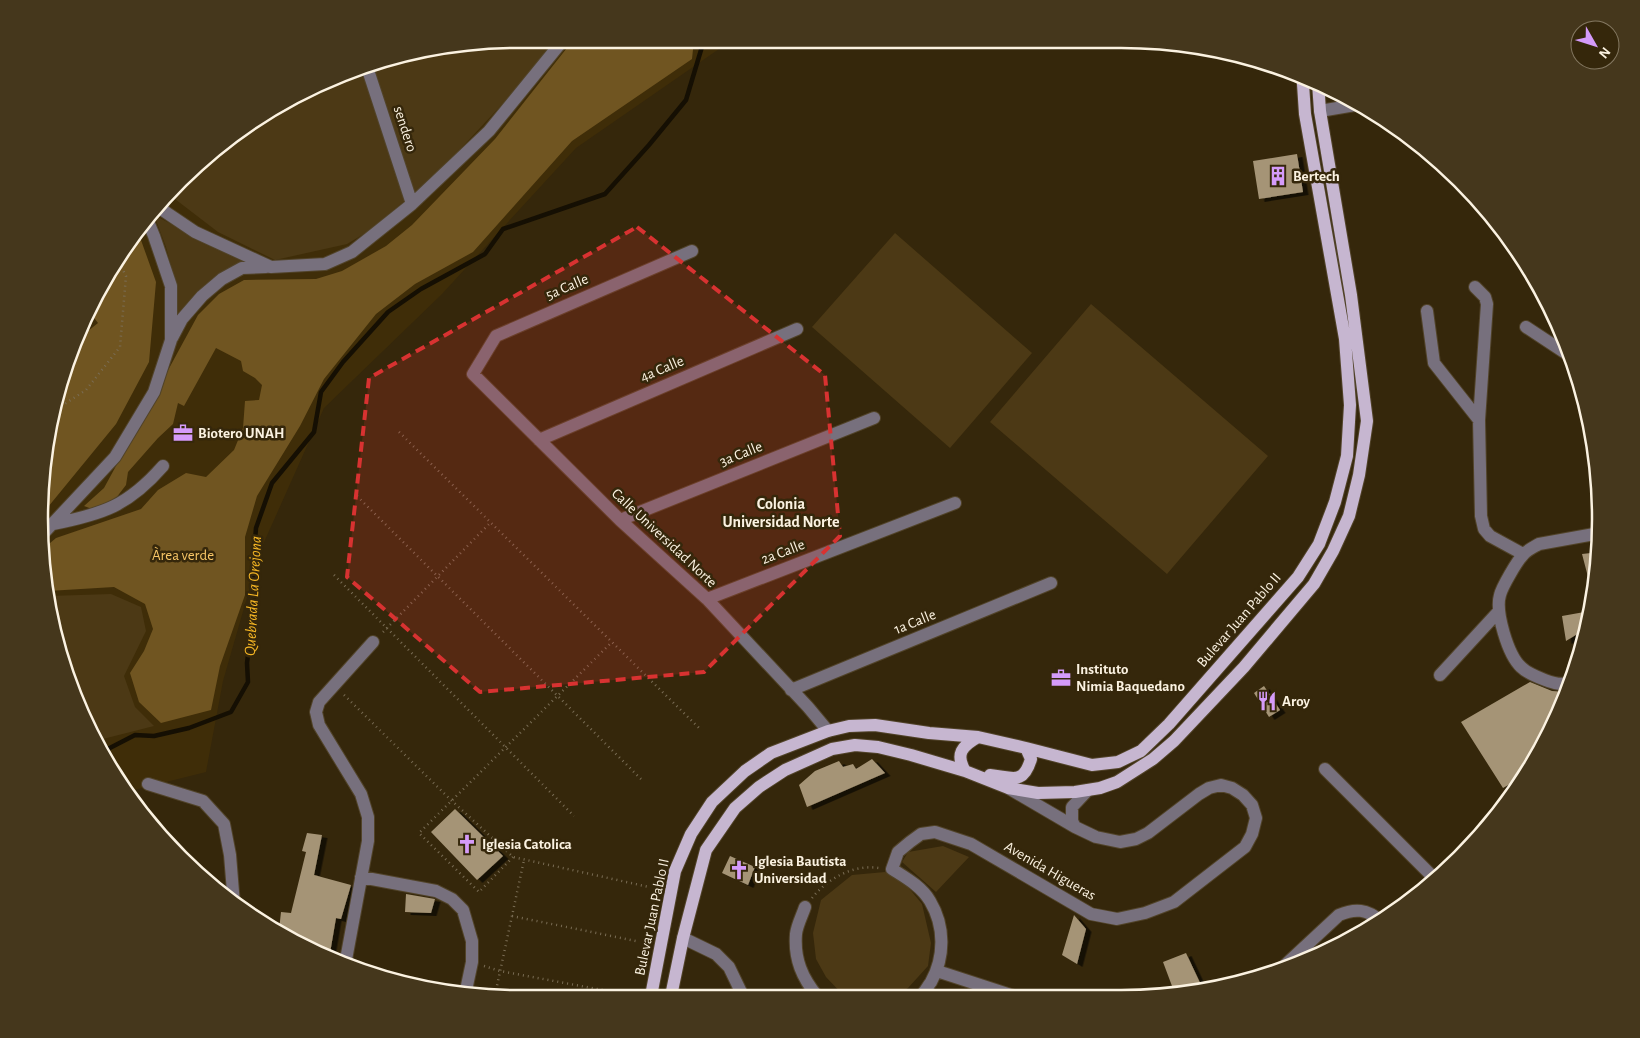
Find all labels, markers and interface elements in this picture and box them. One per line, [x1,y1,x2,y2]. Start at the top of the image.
north arrow [1570,20,1620,70]
text: N [1596,44,1613,61]
street label: sendero [391,104,419,154]
building icon: Bertech [1267,165,1289,187]
place label: Bertech [1293,169,1340,184]
street label: 5a Calle [543,271,591,303]
street label: 4a Calle [638,353,686,385]
office icon: Biotero UNAH [172,422,194,444]
place label: Biotero UNAH [198,426,284,441]
street label: 3a Calle [717,439,765,469]
street label: Calle Universidad Norte [609,486,719,590]
district label: Colonia Universidad Norte [723,496,840,530]
water label: Quebrada La Orejona [242,535,265,657]
street label: 2a Calle [759,537,807,567]
park label: Àrea verde [152,546,214,563]
street label: Bulevar Juan Pablo II [1194,570,1284,670]
street label: 1a Calle [892,607,938,637]
place label: Instituto Nimia Baquedano [1076,662,1185,694]
office icon: Instituto Nimia Baquedano [1050,667,1072,689]
restaurant icon: Aroy [1256,690,1278,712]
place label: Aroy [1282,694,1310,709]
church icon: Iglesia Catolica [456,833,478,855]
place label: Iglesia Catolica [482,837,572,852]
street label: Avenida Higueras [1002,839,1098,903]
place label: Iglesia Bautista Universidad [754,854,847,886]
street label: Bulevar Juan Pablo II [632,857,672,977]
church icon: Iglesia Bautista Universidad [728,859,750,881]

